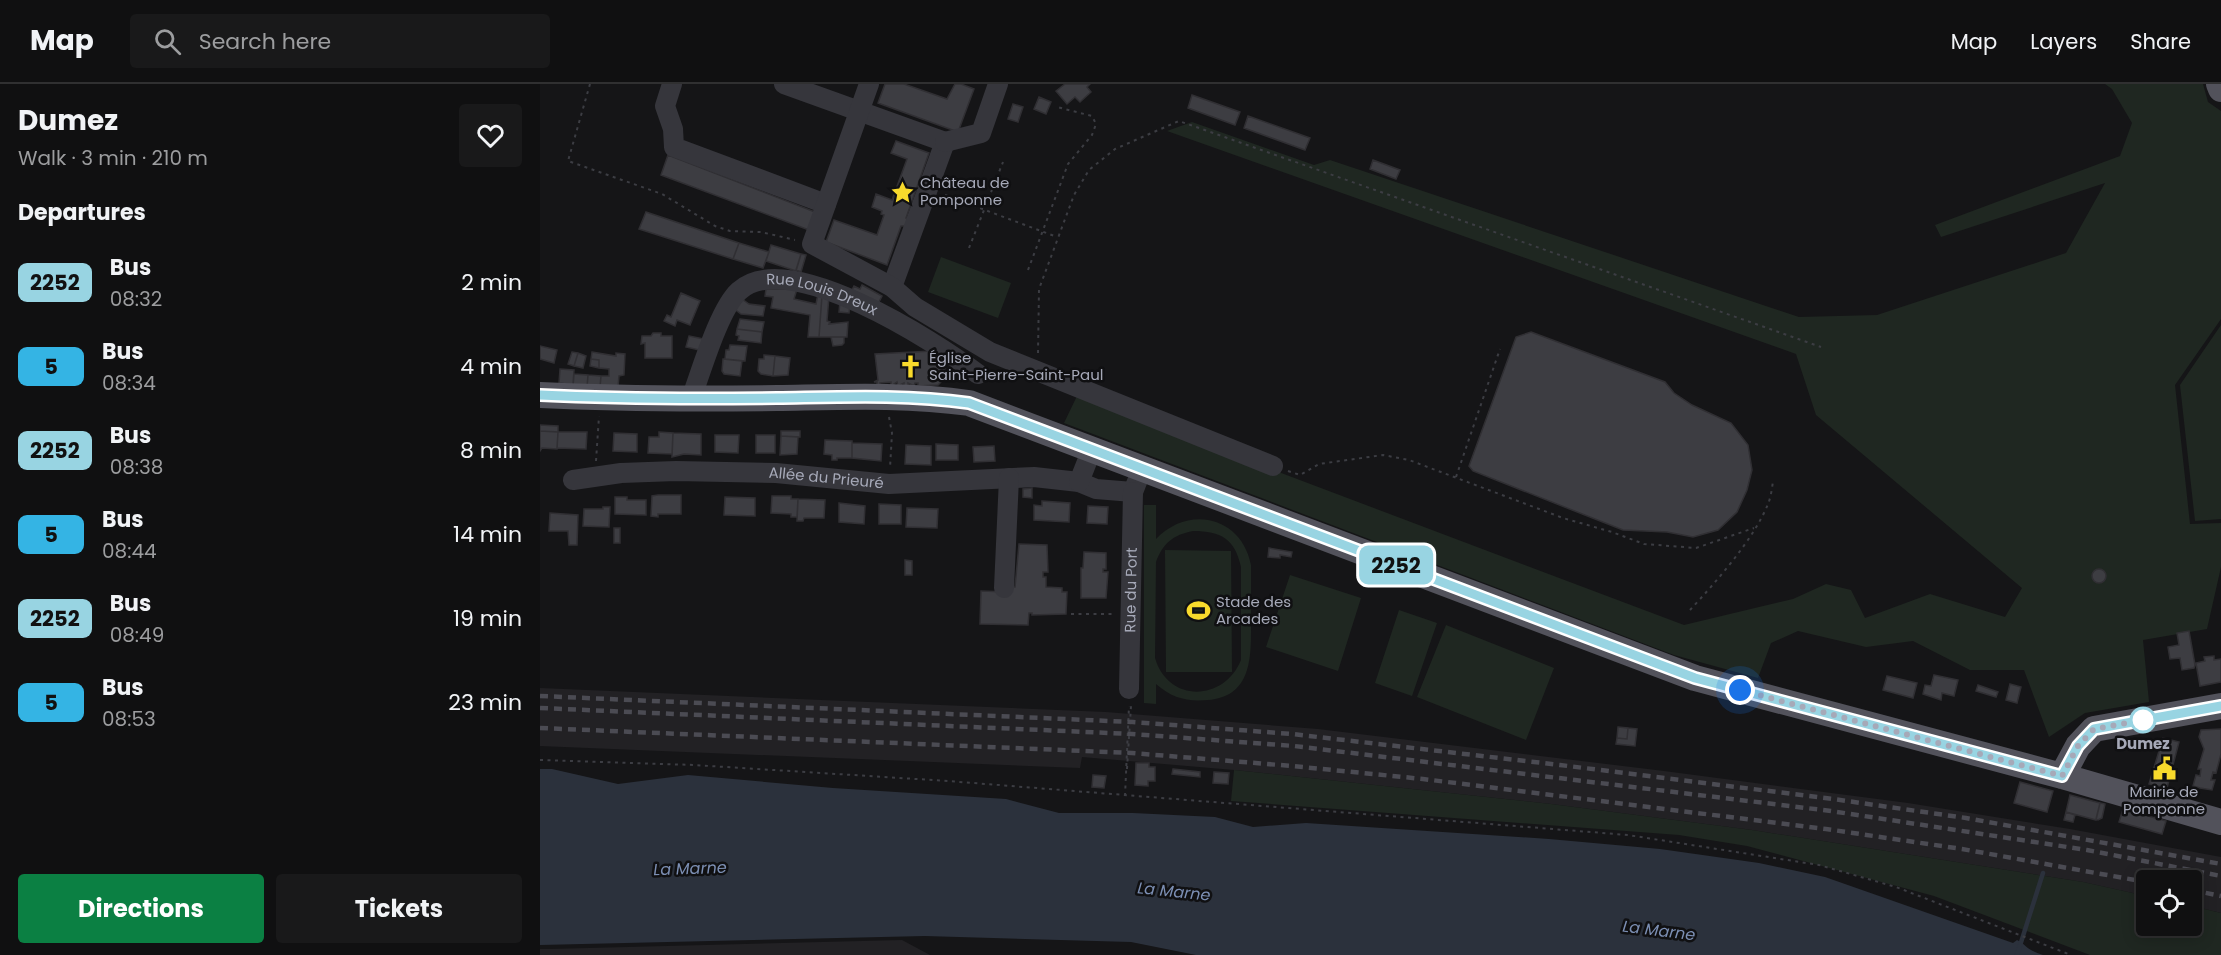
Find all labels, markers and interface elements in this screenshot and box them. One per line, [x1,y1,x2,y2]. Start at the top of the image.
search box [130,14,550,68]
text: Map [30,21,94,60]
icon: search [151,25,184,58]
text: Search here [199,26,331,57]
text: Map [1951,27,1997,56]
text: Layers [2030,27,2097,56]
text: Share [2130,27,2191,56]
text: Dumez [18,101,118,140]
button: heart [459,104,522,167]
text: Walk · 3 min · 210 m [18,144,208,172]
place label: Château de Pomponne [920,172,1009,210]
place icon: Château de Pomponne [889,179,915,205]
text: Departures [18,197,146,228]
text: Bus [110,252,151,283]
text: 2 min [461,267,522,298]
text: 2252 [30,268,80,297]
street label: Rue Louis Dreux [766,268,881,320]
text: 08:32 [110,285,162,313]
text: Bus [102,336,144,367]
place label: Église Saint-Pierre-Saint-Paul [929,347,1103,385]
text: 4 min [460,351,522,382]
text: 5 [44,352,58,381]
church icon: Église Saint-Pierre-Saint-Paul [898,354,924,380]
text: 08:34 [102,369,156,397]
text: Bus [110,420,151,451]
text: 8 min [460,435,522,466]
text: 2252 [30,436,80,465]
text: 08:38 [110,453,163,481]
street label: Allée du Prieuré [768,462,885,493]
text: Bus [102,504,144,535]
text: 14 min [453,519,522,550]
text: 5 [44,520,58,549]
text: 08:44 [102,537,157,565]
line badge: 2252 [1354,546,1438,584]
street label: Rue du Port [1119,547,1142,633]
text: 2252 [1371,551,1421,580]
text: Bus [110,588,151,619]
place label: Stade des Arcades [1216,591,1291,629]
sports icon: Stade des Arcades [1185,598,1211,624]
text: 19 min [453,603,522,634]
text: 2252 [30,604,80,633]
text: 08:49 [110,621,164,649]
text: Bus [102,672,144,703]
your location [1725,675,1755,705]
text: 23 min [448,687,522,718]
text: 5 [44,688,58,717]
text: 08:53 [102,705,156,733]
marker: Dumez [2130,707,2156,733]
place label: Dumez [2116,733,2170,754]
public building icon: Mairie de Pomponne [2151,755,2177,781]
place label: Mairie de Pomponne [2123,781,2205,819]
water label: La Marne [653,856,727,881]
map controls [2136,870,2202,936]
button: locate [2136,870,2202,936]
button: Directions [18,874,264,943]
button: Tickets [276,874,522,943]
water label: La Marne [1136,876,1212,907]
water label: La Marne [1621,915,1697,946]

